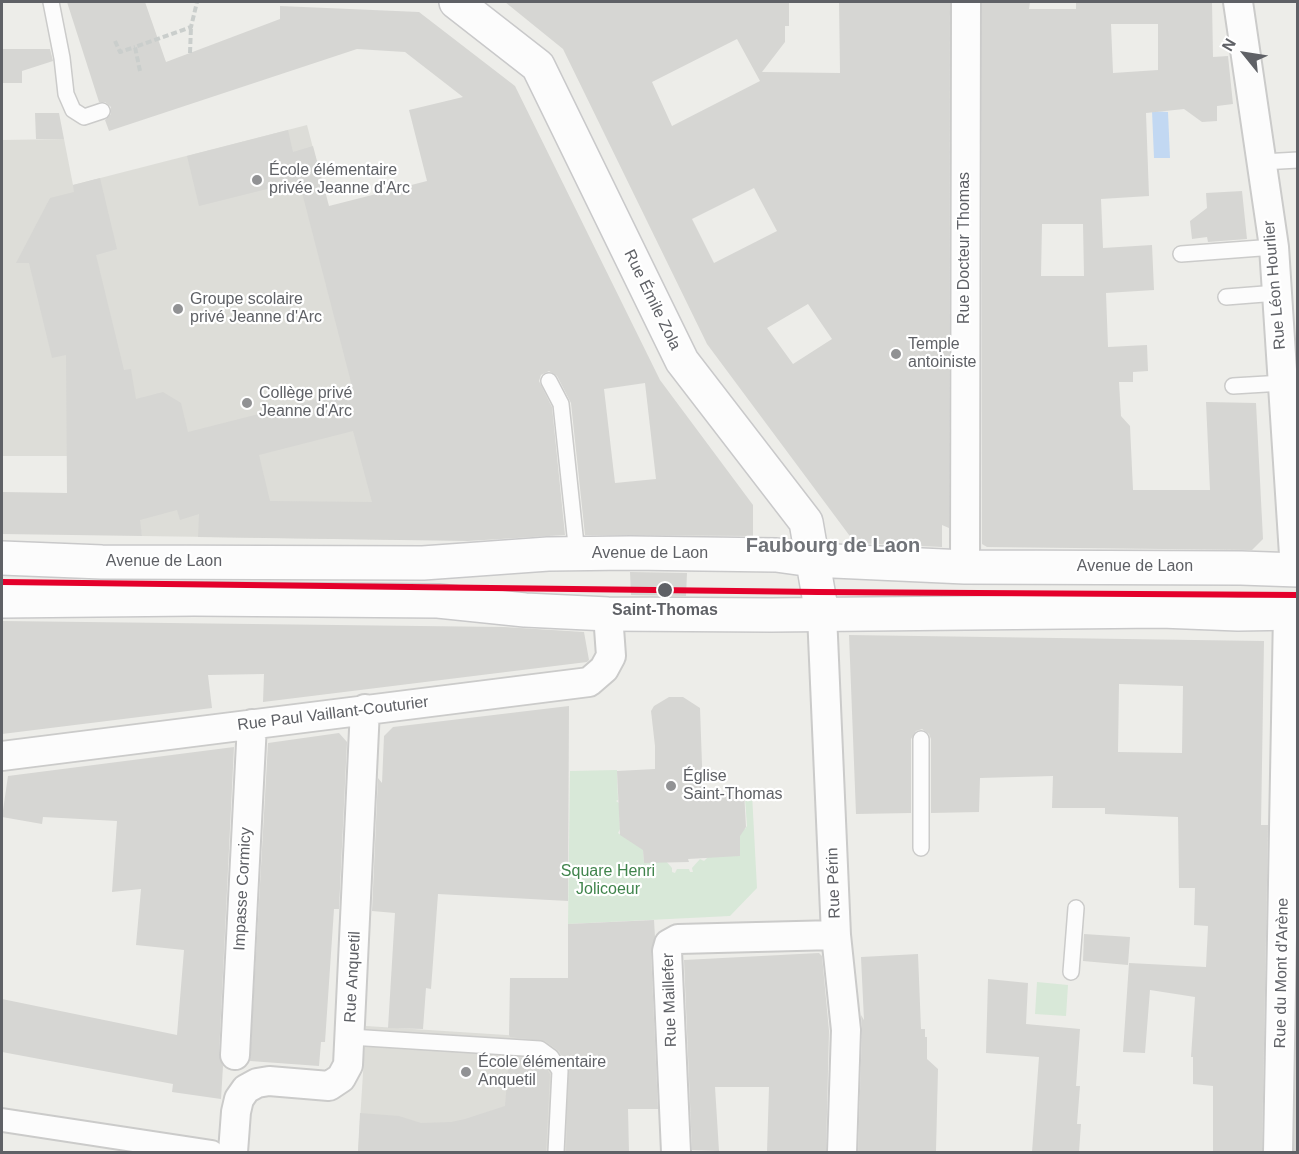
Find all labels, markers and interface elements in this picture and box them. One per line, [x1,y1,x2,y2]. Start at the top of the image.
north arrow [1215,24,1275,84]
text: N [1219,35,1239,54]
place label: École élémentaire privée Jeanne d'Arc [269,161,410,199]
street label: Rue Docteur Thomas [955,172,975,324]
marker: École élémentaire privée Jeanne d'Arc [250,173,264,187]
street label: Rue Léon Hourlier [1260,219,1290,351]
street label: Rue Émile Zola [619,247,685,353]
place label: Groupe scolaire privé Jeanne d'Arc [190,290,322,328]
marker: Groupe scolaire privé Jeanne d'Arc [171,302,185,316]
place label: Temple antoiniste [908,335,976,373]
marker: Temple antoiniste [889,347,903,361]
place label: Collège privé Jeanne d'Arc [259,384,352,422]
marker: Collège privé Jeanne d'Arc [240,396,254,410]
district label: Faubourg de Laon [746,534,920,558]
street label: Avenue de Laon [592,544,708,564]
street label: Avenue de Laon [106,552,222,572]
street label: Avenue de Laon [1077,557,1193,577]
marker: Saint-Thomas [656,581,674,599]
place label: Saint-Thomas [612,601,718,621]
street label: Rue Paul Vaillant-Couturier [236,693,430,735]
place label: Église Saint-Thomas [683,767,783,805]
marker: Église Saint-Thomas [664,779,678,793]
street label: Impasse Cormicy [230,827,256,951]
street label: Rue Périn [823,847,845,919]
park label: Square Henri Jolicoeur [561,862,655,900]
street label: Rue du Mont d'Arène [1271,897,1293,1049]
street label: Rue Anquetil [341,931,365,1023]
street label: Rue Maillefer [659,953,681,1047]
place label: École élémentaire Anquetil [478,1053,606,1091]
marker: École élémentaire Anquetil [459,1065,473,1079]

